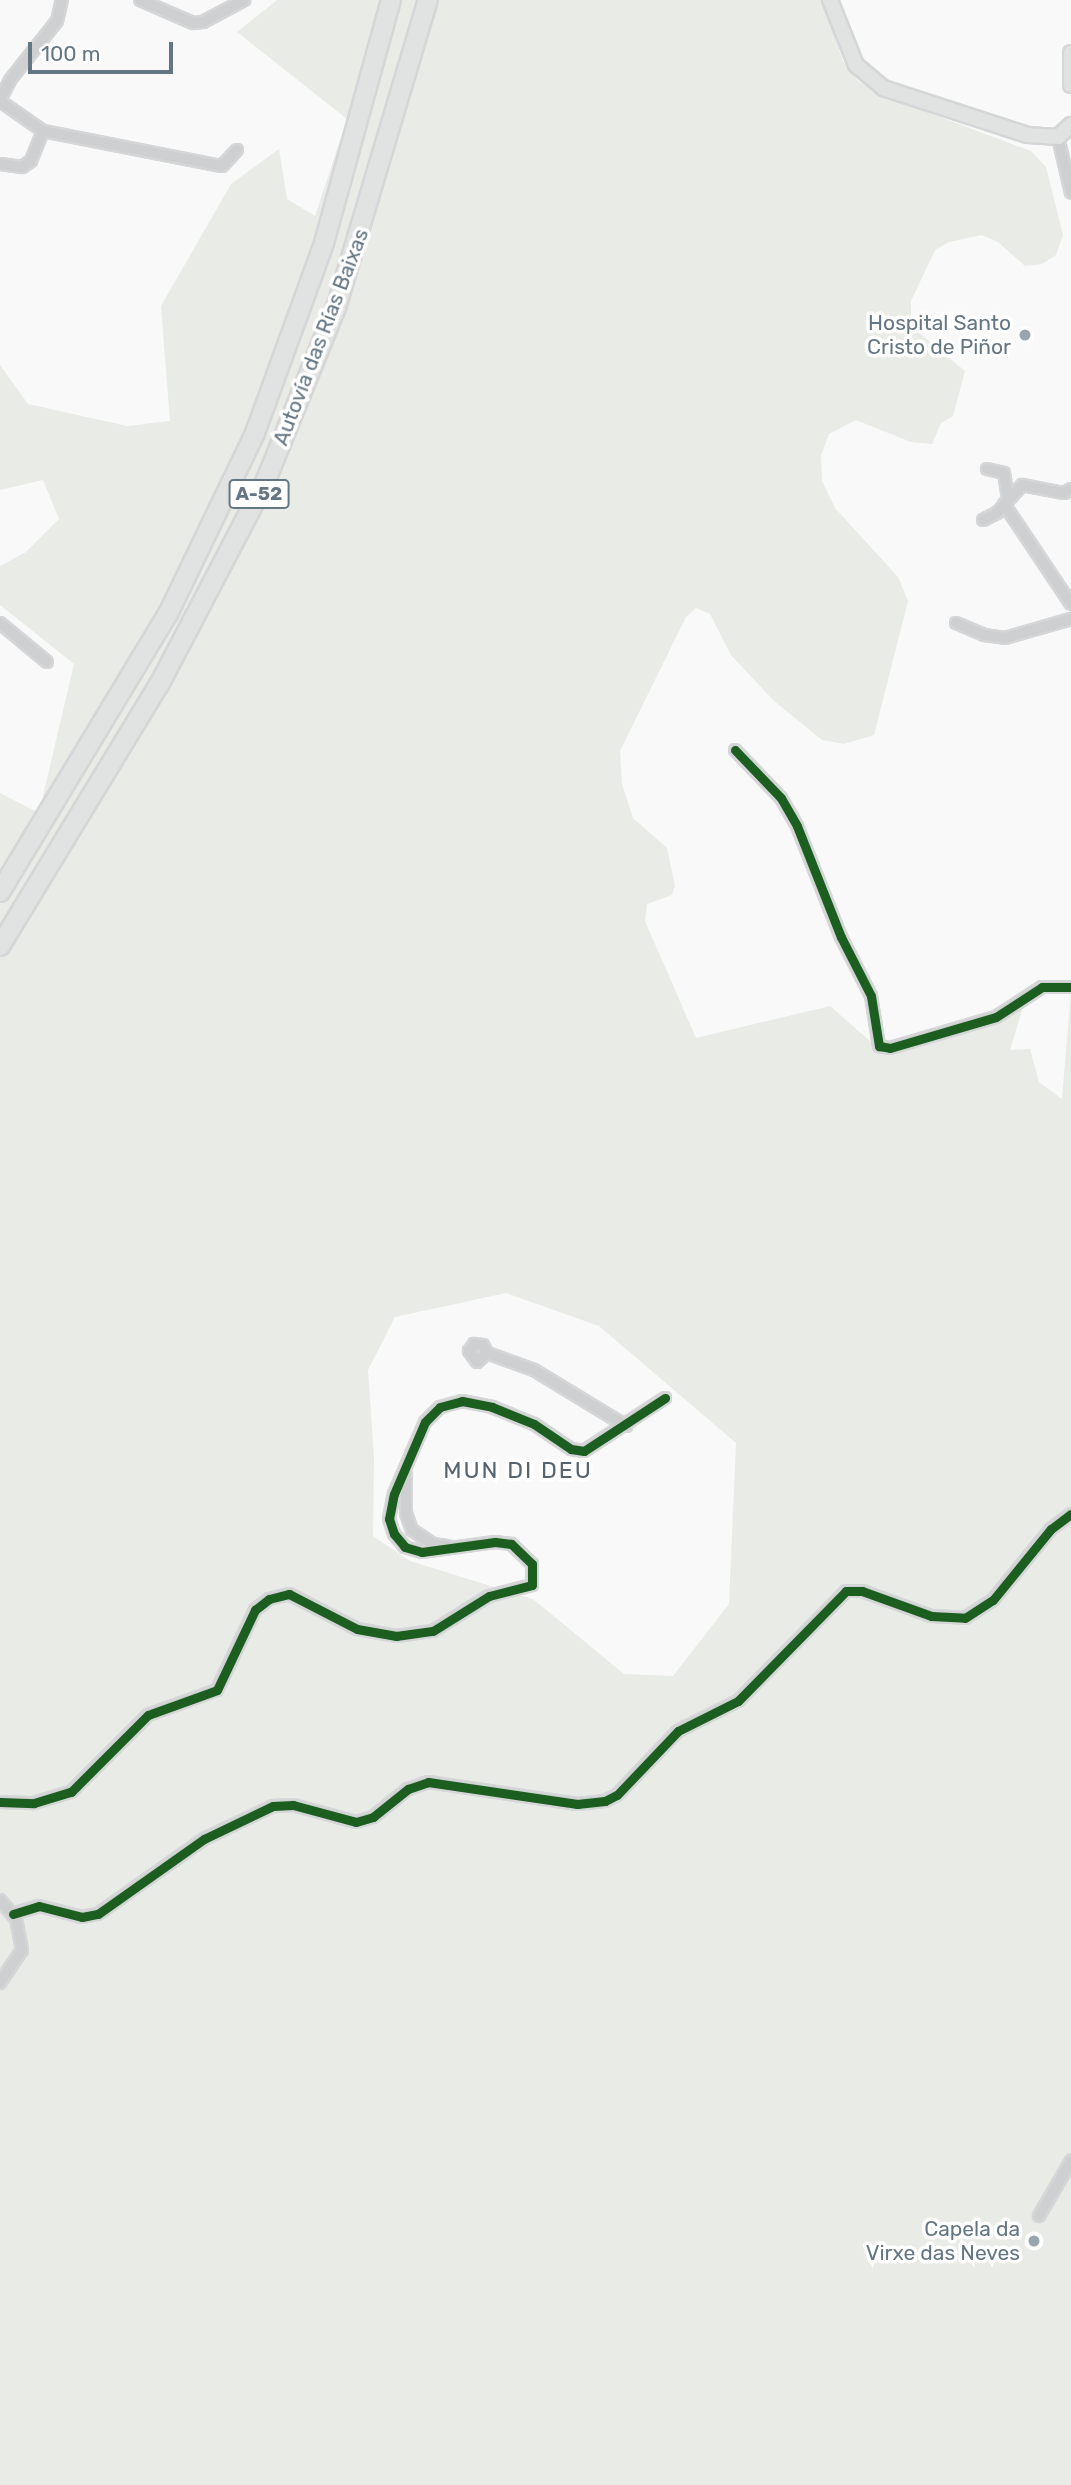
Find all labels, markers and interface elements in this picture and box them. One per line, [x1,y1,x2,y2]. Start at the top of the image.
scale bar [32,28,177,72]
text: 100 m [41,41,100,66]
street label: Autovía das Rías Baixas [268,225,374,449]
place label: Hospital Santo Cristo de Piñor [867,310,1011,360]
marker: Hospital Santo Cristo de Piñor [1017,327,1033,343]
road number: A-52 [228,478,290,509]
district label: MUN DI DEU [444,1456,592,1484]
place label: Capela da Virxe das Neves [866,2216,1020,2266]
marker: Capela da Virxe das Neves [1026,2233,1042,2249]

